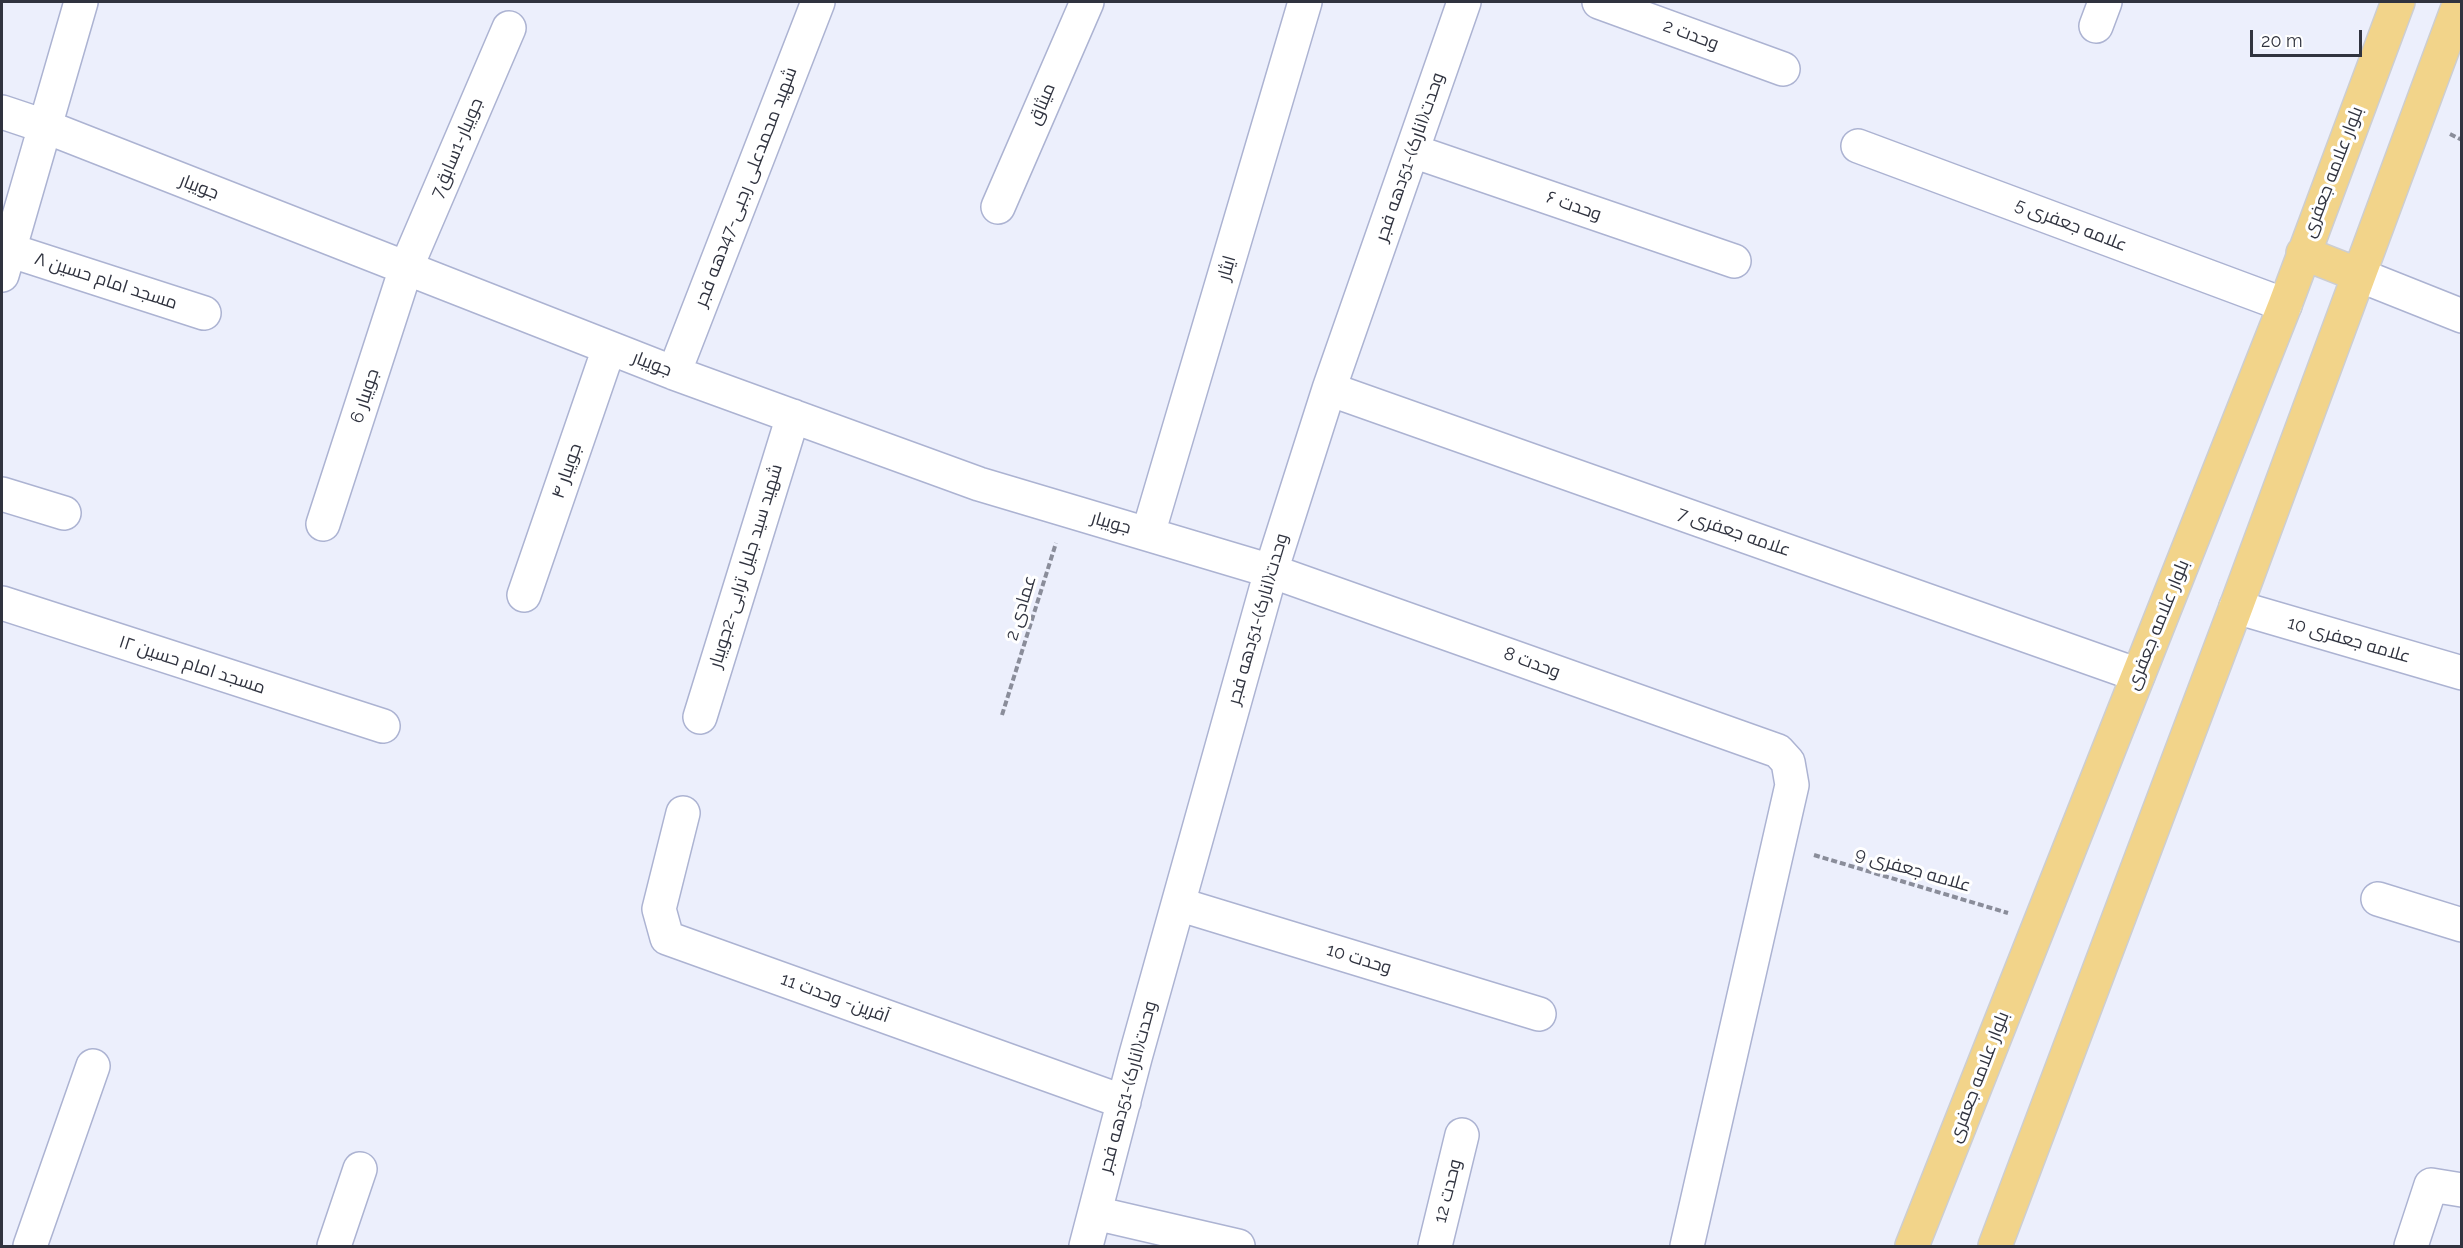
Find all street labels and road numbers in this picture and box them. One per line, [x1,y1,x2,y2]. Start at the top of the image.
street label: وحدت 2 [1660,15,1722,55]
street label: شهید محمدعلی رجبی-47دهه فجر [690,64,802,310]
street label: وحدت(انارک)-51دهه فجر [1371,70,1449,244]
street label: میثاق [1024,80,1060,128]
street label: 7جویبار-1سابق [426,95,488,201]
street label: بلوار علامه جعفری [2298,103,2368,241]
street label: جویبار [176,170,222,204]
street label: وحدت ۶ [1544,187,1604,225]
street label: علامه جعفری 5 [2012,194,2130,256]
street label: مسجد امام حسین ۸ [32,248,180,314]
street label: ایثار [1213,253,1241,283]
street label: جویبار [629,347,675,381]
street label: جویبار 6 [346,366,384,426]
street label: جویبار ۴ [547,440,587,502]
street label: شهید سید جلیل ترابی-2جویبار [705,462,787,670]
street label: علامه جعفری 7 [1675,503,1793,561]
street label: جویبار [1089,507,1133,539]
street label: وحدت(انارک)-51دهه فجر [1223,531,1293,707]
street label: بلوار علامه جعفری [2122,557,2194,693]
street label: عمادی 2 [1001,573,1041,643]
street label: علامه جعفری 10 [2285,612,2413,668]
street label: مسجد امام حسین ۱۲ [116,631,268,699]
street label: وحدت 8 [1501,643,1563,683]
street label: علامه جعفری 9 [1853,843,1973,897]
street label: وحدت 10 [1324,939,1394,979]
street label: آفرین- وحدت 11 [778,968,892,1028]
street label: وحدت(انارک)-51دهه فجر [1095,999,1161,1175]
street label: بلوار علامه جعفری [1944,1008,2014,1146]
street label: وحدت 12 [1430,1157,1466,1225]

